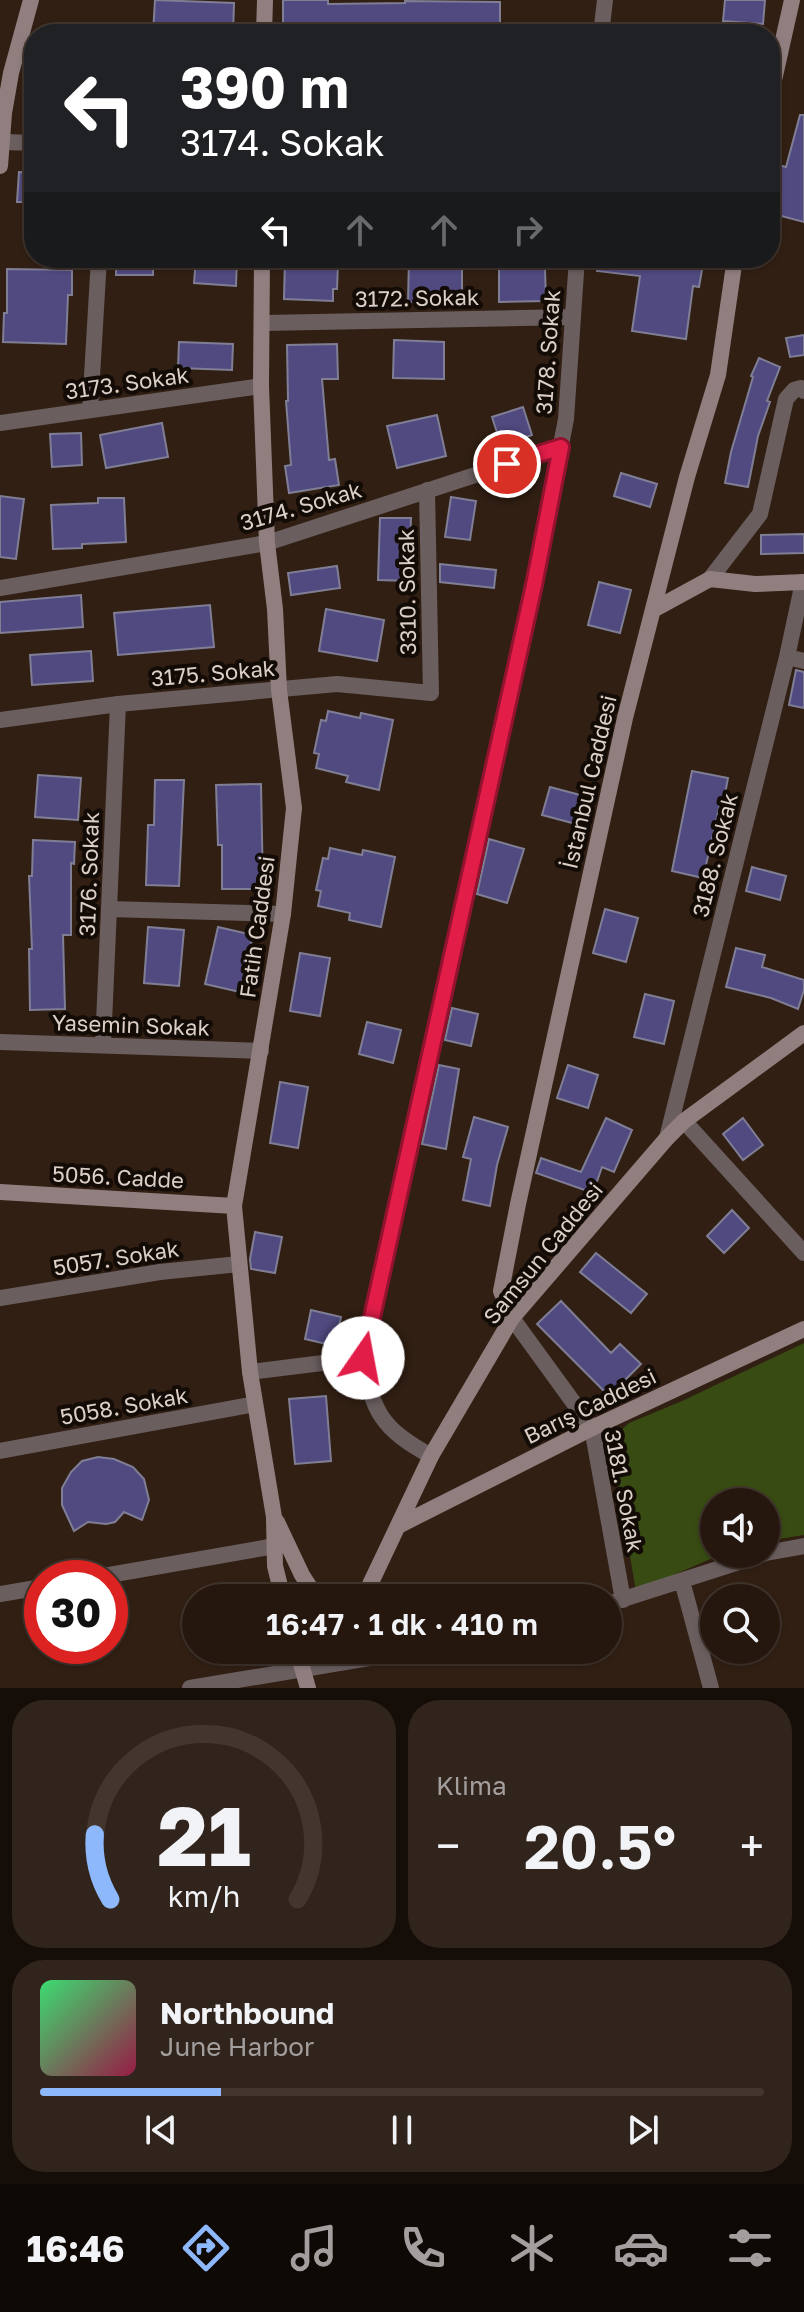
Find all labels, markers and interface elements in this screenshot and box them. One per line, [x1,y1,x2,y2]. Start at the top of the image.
text: 390 m [180,53,349,120]
icon: left [48,56,152,160]
text: 3174. Sokak [180,121,385,164]
icon: left [254,208,298,252]
icon: ahead [338,208,382,252]
icon: ahead [422,208,466,252]
icon: right [506,208,550,252]
street label: 3172. Sokak [355,283,479,312]
street label: 3178. Sokak [530,289,565,415]
street label: 3173. Sokak [63,360,190,405]
pin [473,430,541,498]
icon: arrive [485,442,529,486]
street label: 3174. Sokak [237,475,365,536]
street label: 3310. Sokak [392,529,421,655]
street label: 3175. Sokak [150,654,276,691]
street label: İstanbul Caddesi [555,692,622,871]
street label: 3188. Sokak [686,790,743,920]
street label: 3176. Sokak [73,811,104,937]
street label: Fatih Caddesi [233,854,280,1000]
street label: Yasemin Sokak [52,1008,210,1041]
street label: 5056. Cadde [52,1160,185,1193]
street label: Samsun Caddesi [477,1176,608,1329]
street label: 5057. Sokak [51,1234,181,1281]
position arrow [321,1316,405,1400]
street label: Barış Caddesi [519,1362,660,1449]
street label: 5058. Sokak [58,1381,190,1430]
street label: 3181. Sokak [599,1427,650,1554]
map controls [700,1488,780,1664]
button: sound [700,1488,780,1568]
speed limit sign: 30 [24,1560,128,1664]
button: search [700,1584,780,1664]
text: 16:47 · 1 dk · 410 m [266,1606,538,1642]
text: Klima [436,1770,507,1801]
text: 21 [157,1784,251,1884]
text: 20.5° [524,1810,676,1882]
text: − [436,1819,460,1872]
text: + [740,1819,764,1872]
text: km/h [168,1879,240,1913]
text: Northbound [160,1995,334,2031]
text: June Harbor [160,2031,314,2062]
icon: previous [139,2108,183,2152]
icon: pause [380,2108,424,2152]
icon: next [621,2108,665,2152]
icon: directions [178,2220,234,2276]
icon: music [286,2220,342,2276]
icon: phone [395,2220,451,2276]
icon: climate [504,2220,560,2276]
icon: car [613,2220,669,2276]
icon: filters [722,2220,778,2276]
text: 16:46 [26,2227,125,2270]

